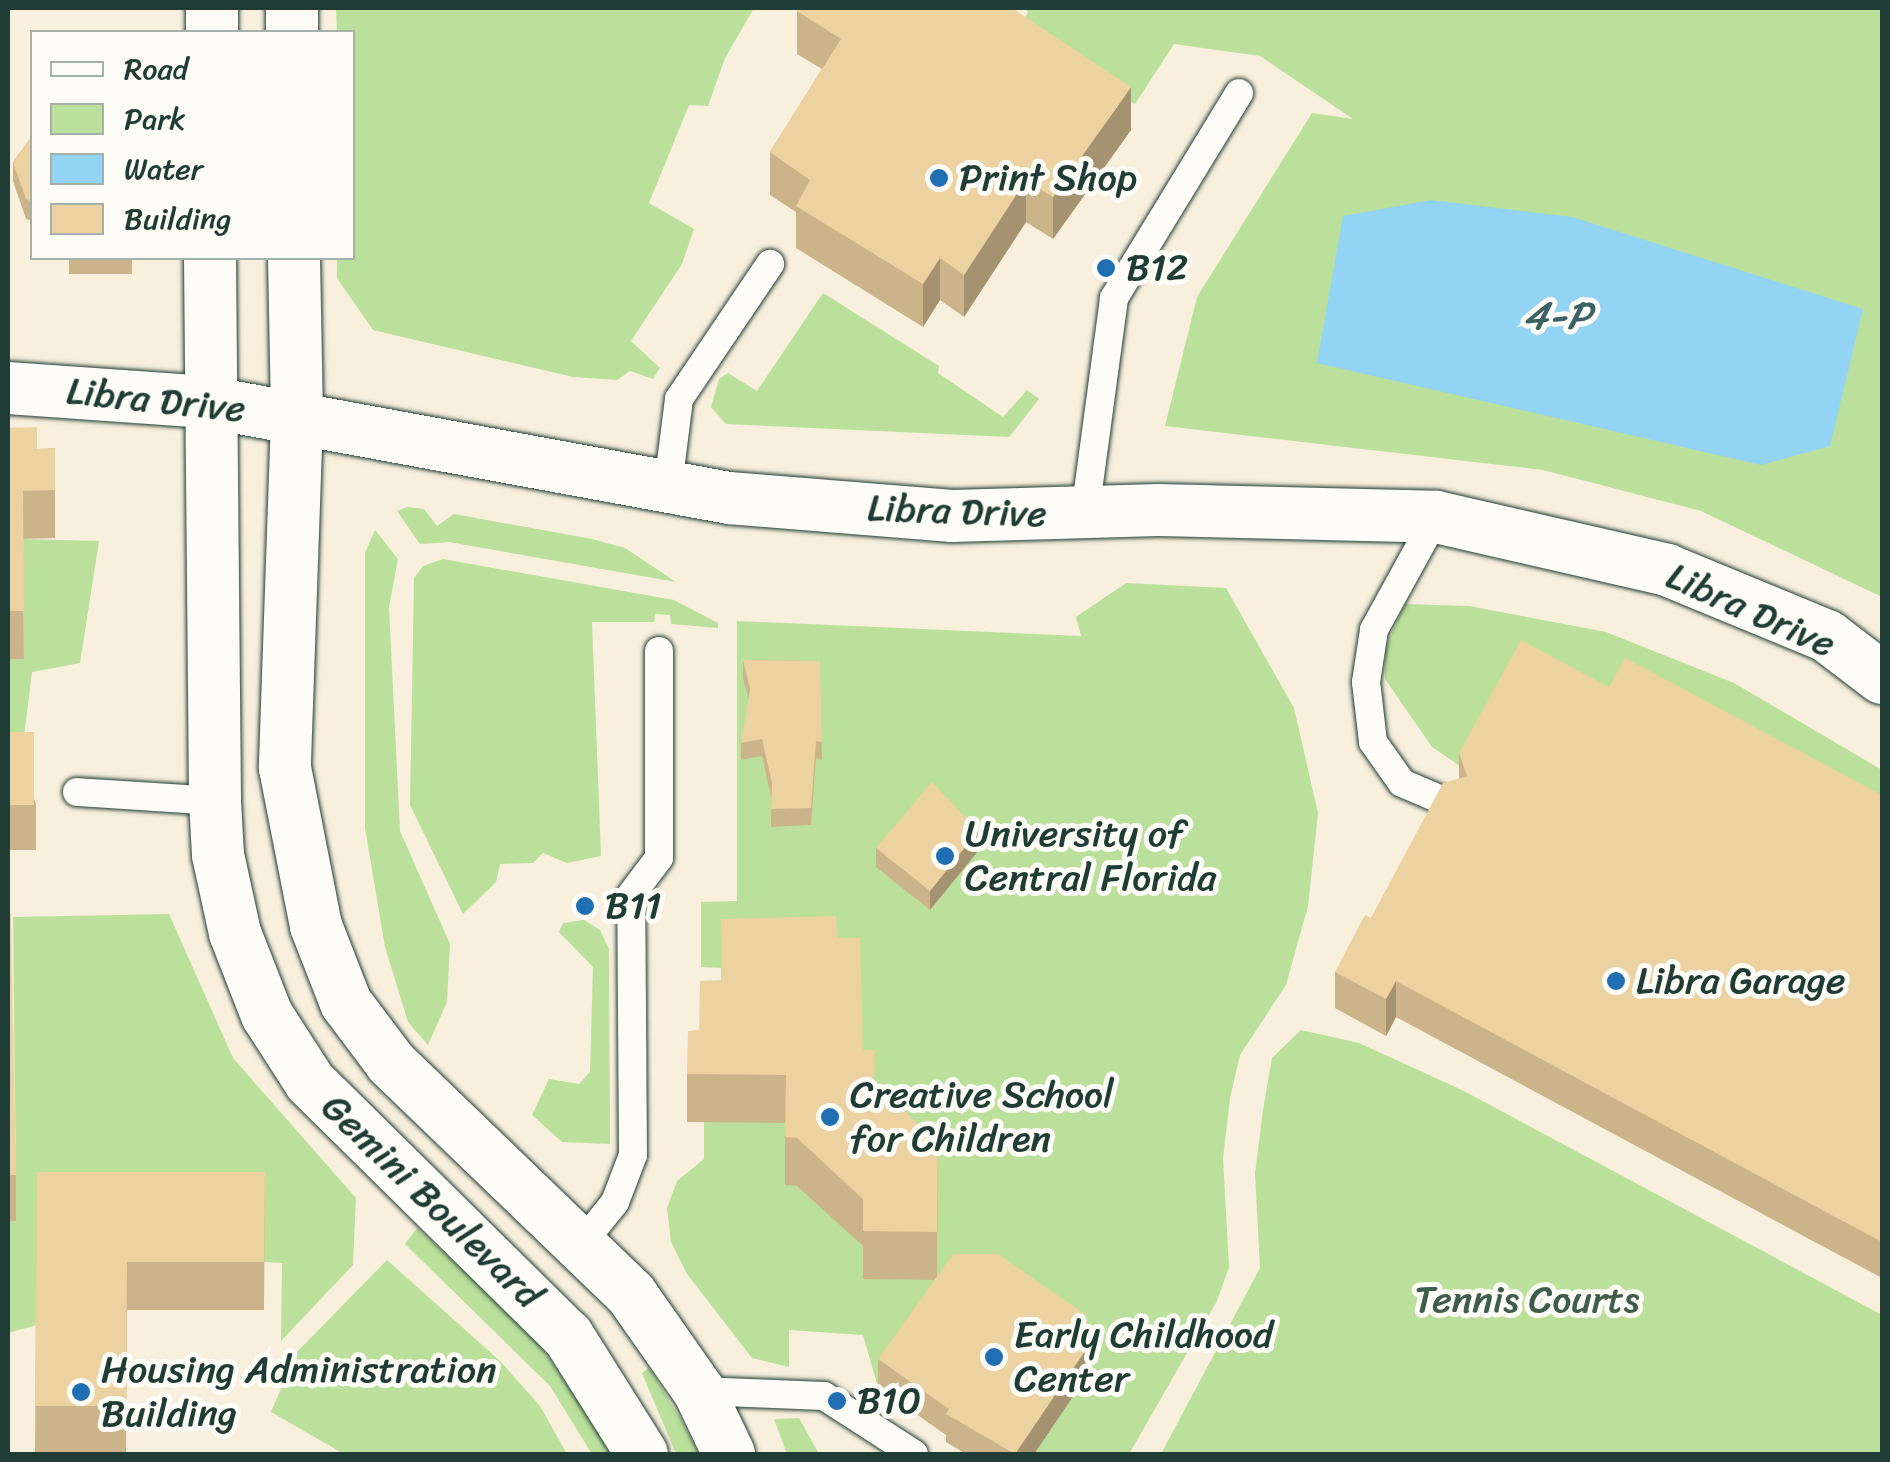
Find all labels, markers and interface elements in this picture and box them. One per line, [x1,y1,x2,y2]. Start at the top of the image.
legend [30,30,355,260]
text: Road [124,42,188,96]
text: Park [124,92,186,146]
text: Water [124,142,203,196]
place label: Print Shop [959,155,1137,201]
marker: Print Shop [928,167,950,189]
text: Building [124,192,231,246]
place label: B12 [1126,245,1188,291]
marker: B12 [1095,257,1117,279]
water label: 4-P [1523,292,1591,340]
street label: Libra Drive [64,368,248,432]
street label: Libra Drive [867,485,1047,537]
street label: Libra Drive [1660,553,1842,667]
place label: University of Central Florida [965,811,1217,901]
marker: University of Central Florida [934,845,956,867]
place label: B11 [605,883,662,929]
marker: B11 [574,895,596,917]
place label: Libra Garage [1636,958,1844,1004]
marker: Libra Garage [1605,970,1627,992]
place label: Creative School for Children [850,1072,1114,1162]
street label: Gemini Boulevard [312,1084,552,1318]
marker: Creative School for Children [819,1106,841,1128]
park label: Tennis Courts [1414,1277,1640,1323]
place label: Early Childhood Center [1014,1312,1273,1402]
marker: Early Childhood Center [983,1346,1005,1368]
place label: Housing Administration Building [101,1347,496,1436]
place label: B10 [857,1378,921,1424]
marker: Housing Administration Building [70,1381,92,1403]
marker: B10 [826,1390,848,1412]

